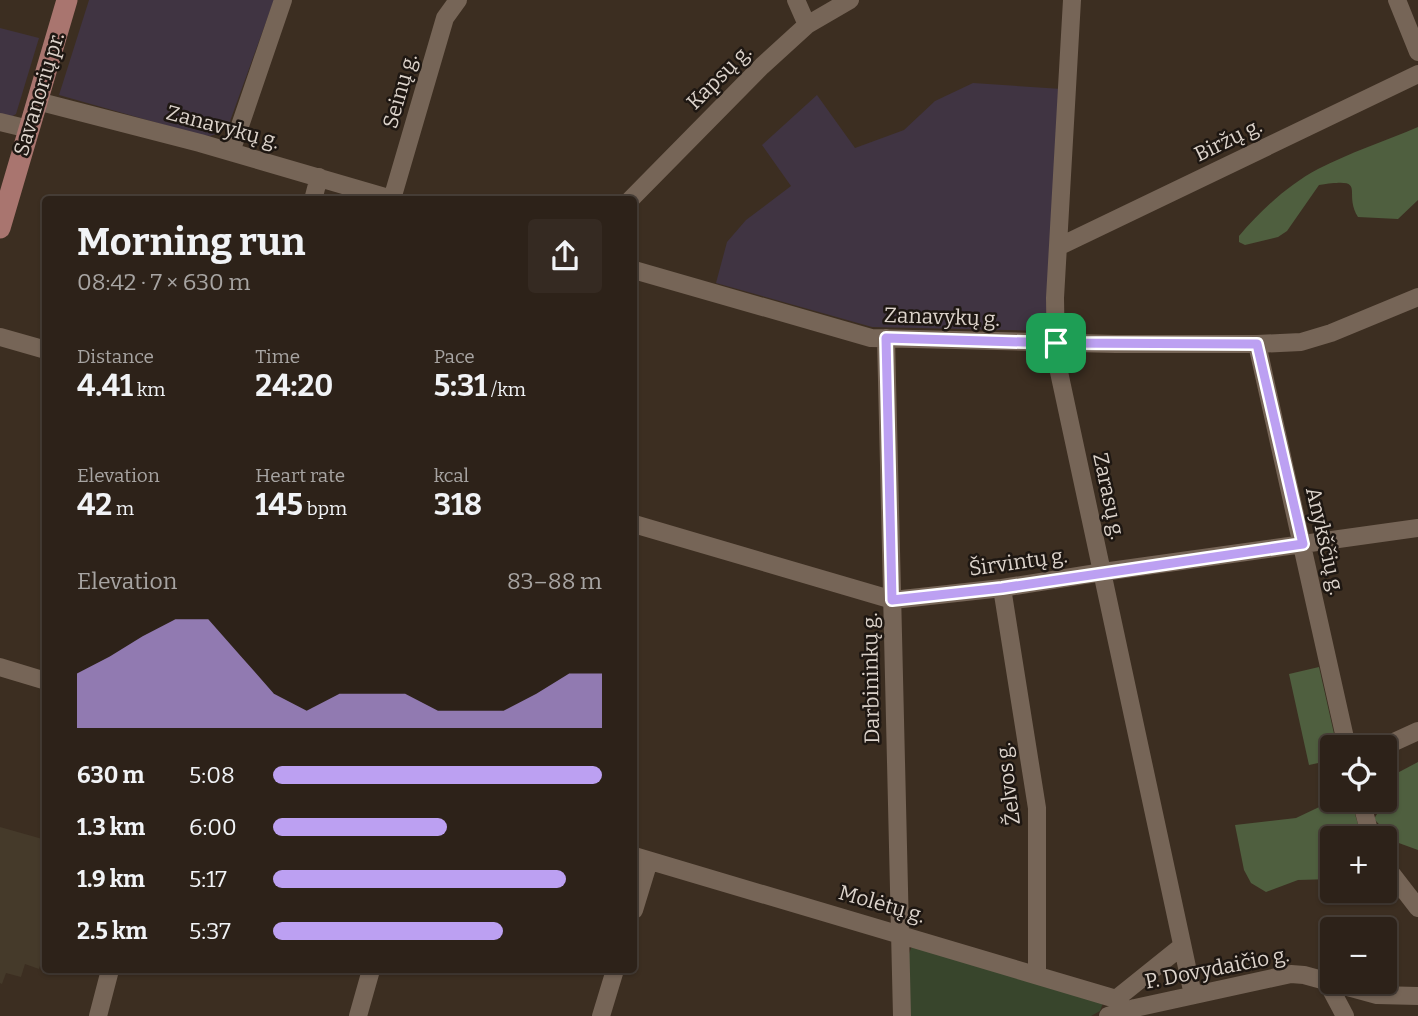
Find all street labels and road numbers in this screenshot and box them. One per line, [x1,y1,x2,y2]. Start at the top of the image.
street label: Savanorių pr. [8,29,70,159]
street label: Kapsų g. [681,39,757,115]
street label: Seinų g. [377,51,423,131]
street label: Zanavykų g. [164,99,282,155]
street label: Biržų g. [1190,113,1266,167]
street label: Zanavykų g. [884,302,1000,332]
street label: Zarasų g. [1087,450,1131,542]
street label: Anykščių g. [1300,485,1350,597]
street label: Širvintų g. [967,542,1069,582]
street label: Darbininkų g. [857,612,885,744]
street label: Želvos g. [990,741,1026,827]
street label: Molėtų g. [836,879,928,929]
street label: P. Dovydaičio g. [1143,941,1291,995]

